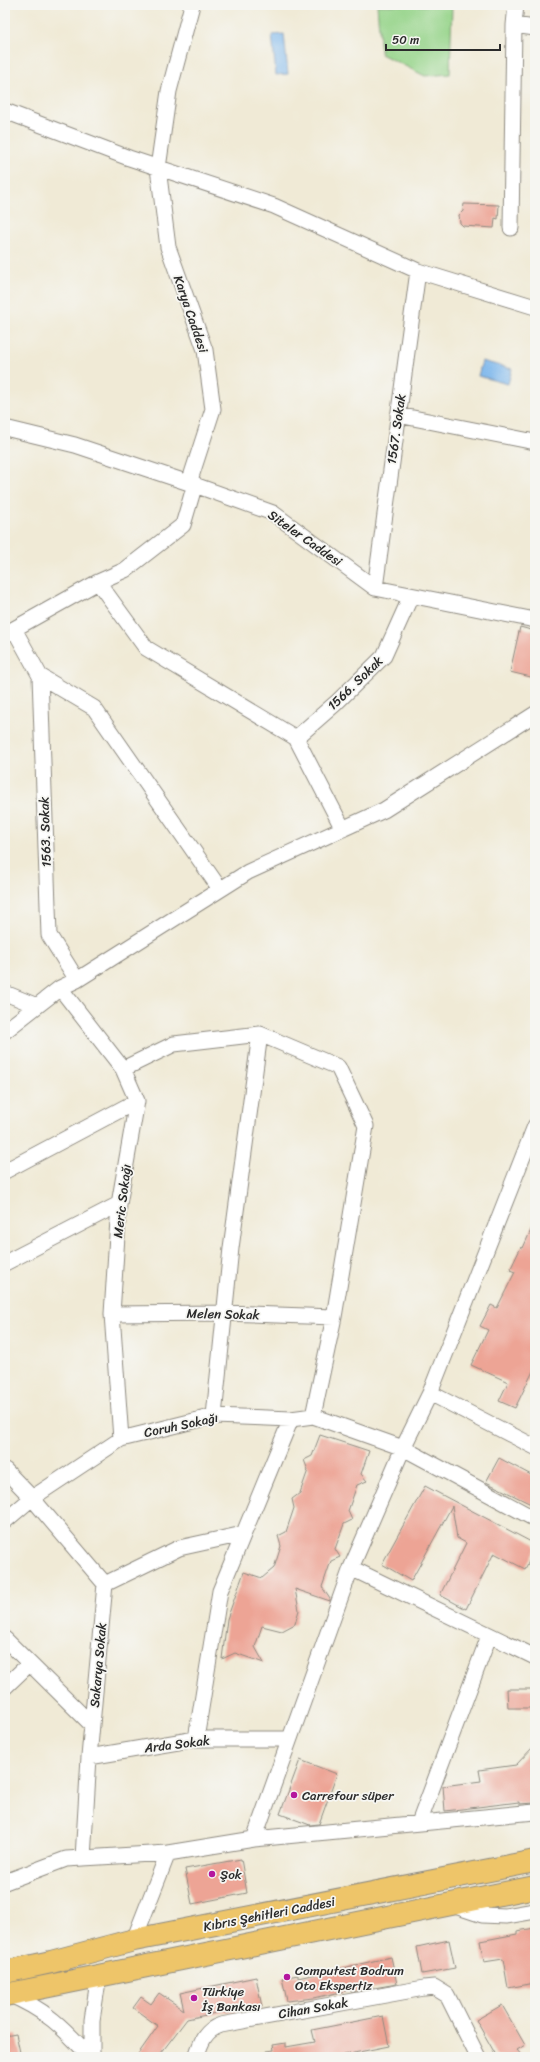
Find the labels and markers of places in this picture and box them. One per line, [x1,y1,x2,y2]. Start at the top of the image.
place label: Carrefour süper [302,1784,394,1807]
marker: Carrefour süper [289,1790,299,1800]
place label: Şok [220,1863,242,1886]
marker: Şok [207,1869,217,1879]
place label: Computest Bodrum Oto Ekspertiz [295,1959,404,1997]
marker: Computest Bodrum Oto Ekspertiz [282,1972,292,1982]
place label: Türkiye İş Bankası [201,1980,261,2018]
marker: Türkiye İş Bankası [189,1993,199,2003]

